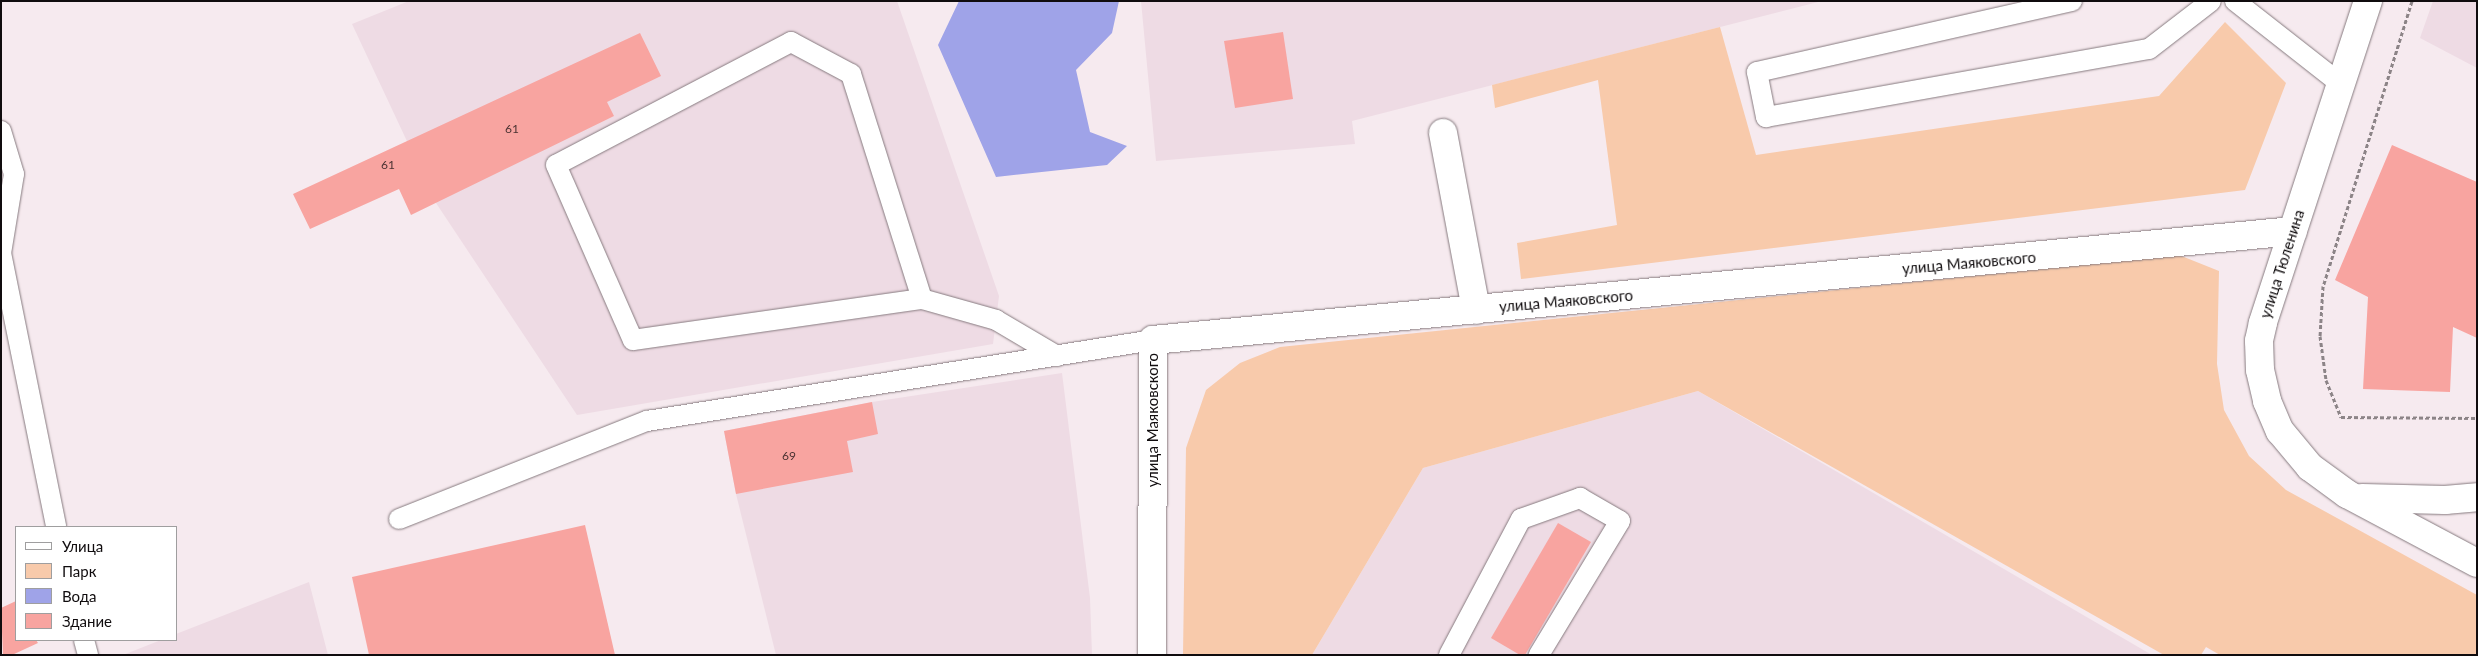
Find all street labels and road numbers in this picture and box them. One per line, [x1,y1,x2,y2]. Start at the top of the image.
street label: улица Тюленина [2256,207,2308,321]
street label: улица Маяковского [1901,248,2037,278]
street label: улица Маяковского [1498,286,1634,316]
street label: улица Маяковского [1144,353,1162,487]

